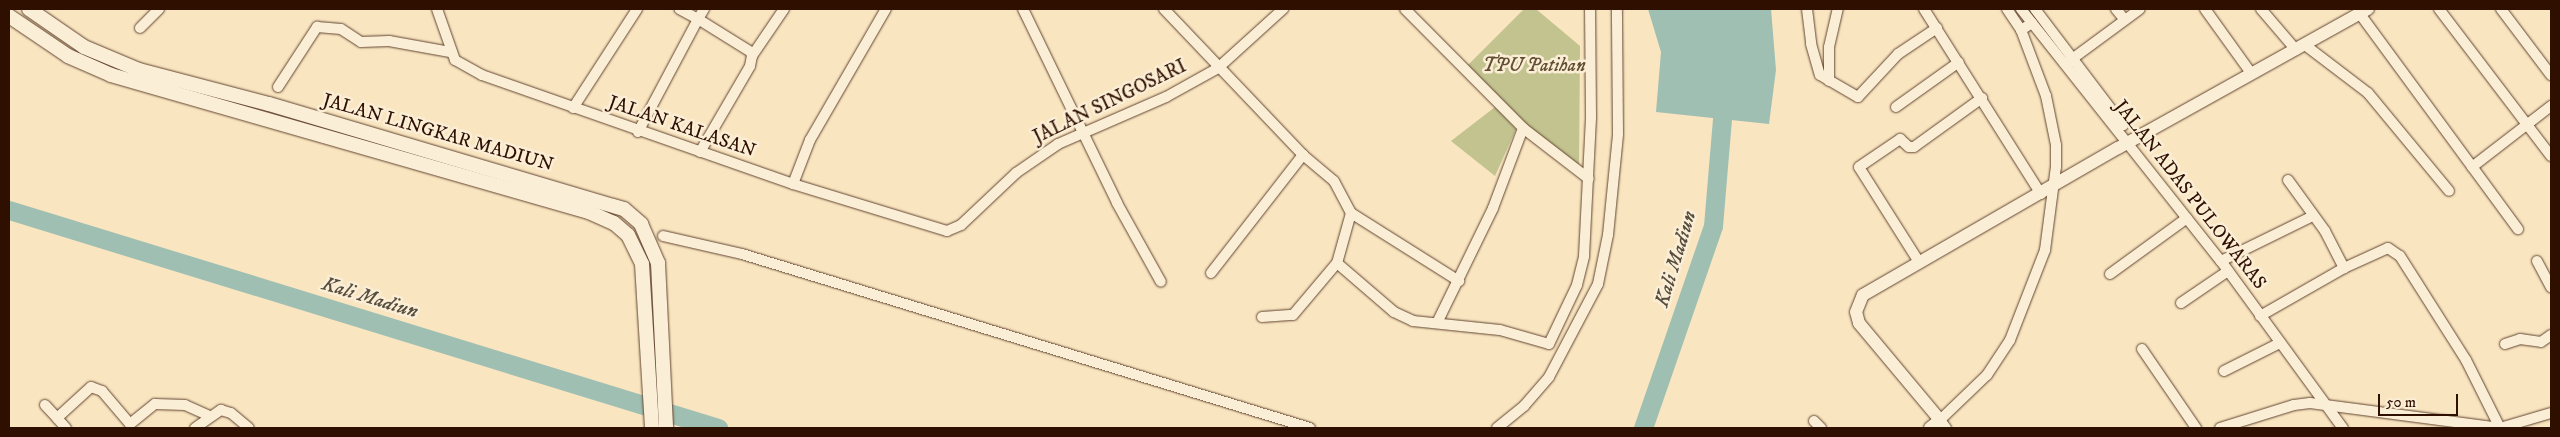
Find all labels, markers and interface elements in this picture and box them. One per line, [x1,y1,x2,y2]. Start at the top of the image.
street label: JALAN SINGOSARI [1030,55,1190,149]
park label: TPU Patihan [1482,55,1586,77]
street label: JALAN LINGKAR MADIUN [320,89,556,177]
street label: JALAN KALASAN [605,91,759,163]
street label: JALAN ADAS PULOWARAS [2109,96,2271,294]
water label: Kali Madiun [1650,208,1702,310]
water label: Kali Madiun [319,272,421,324]
scale bar [2380,384,2460,416]
text: 50 m [2386,393,2416,412]

